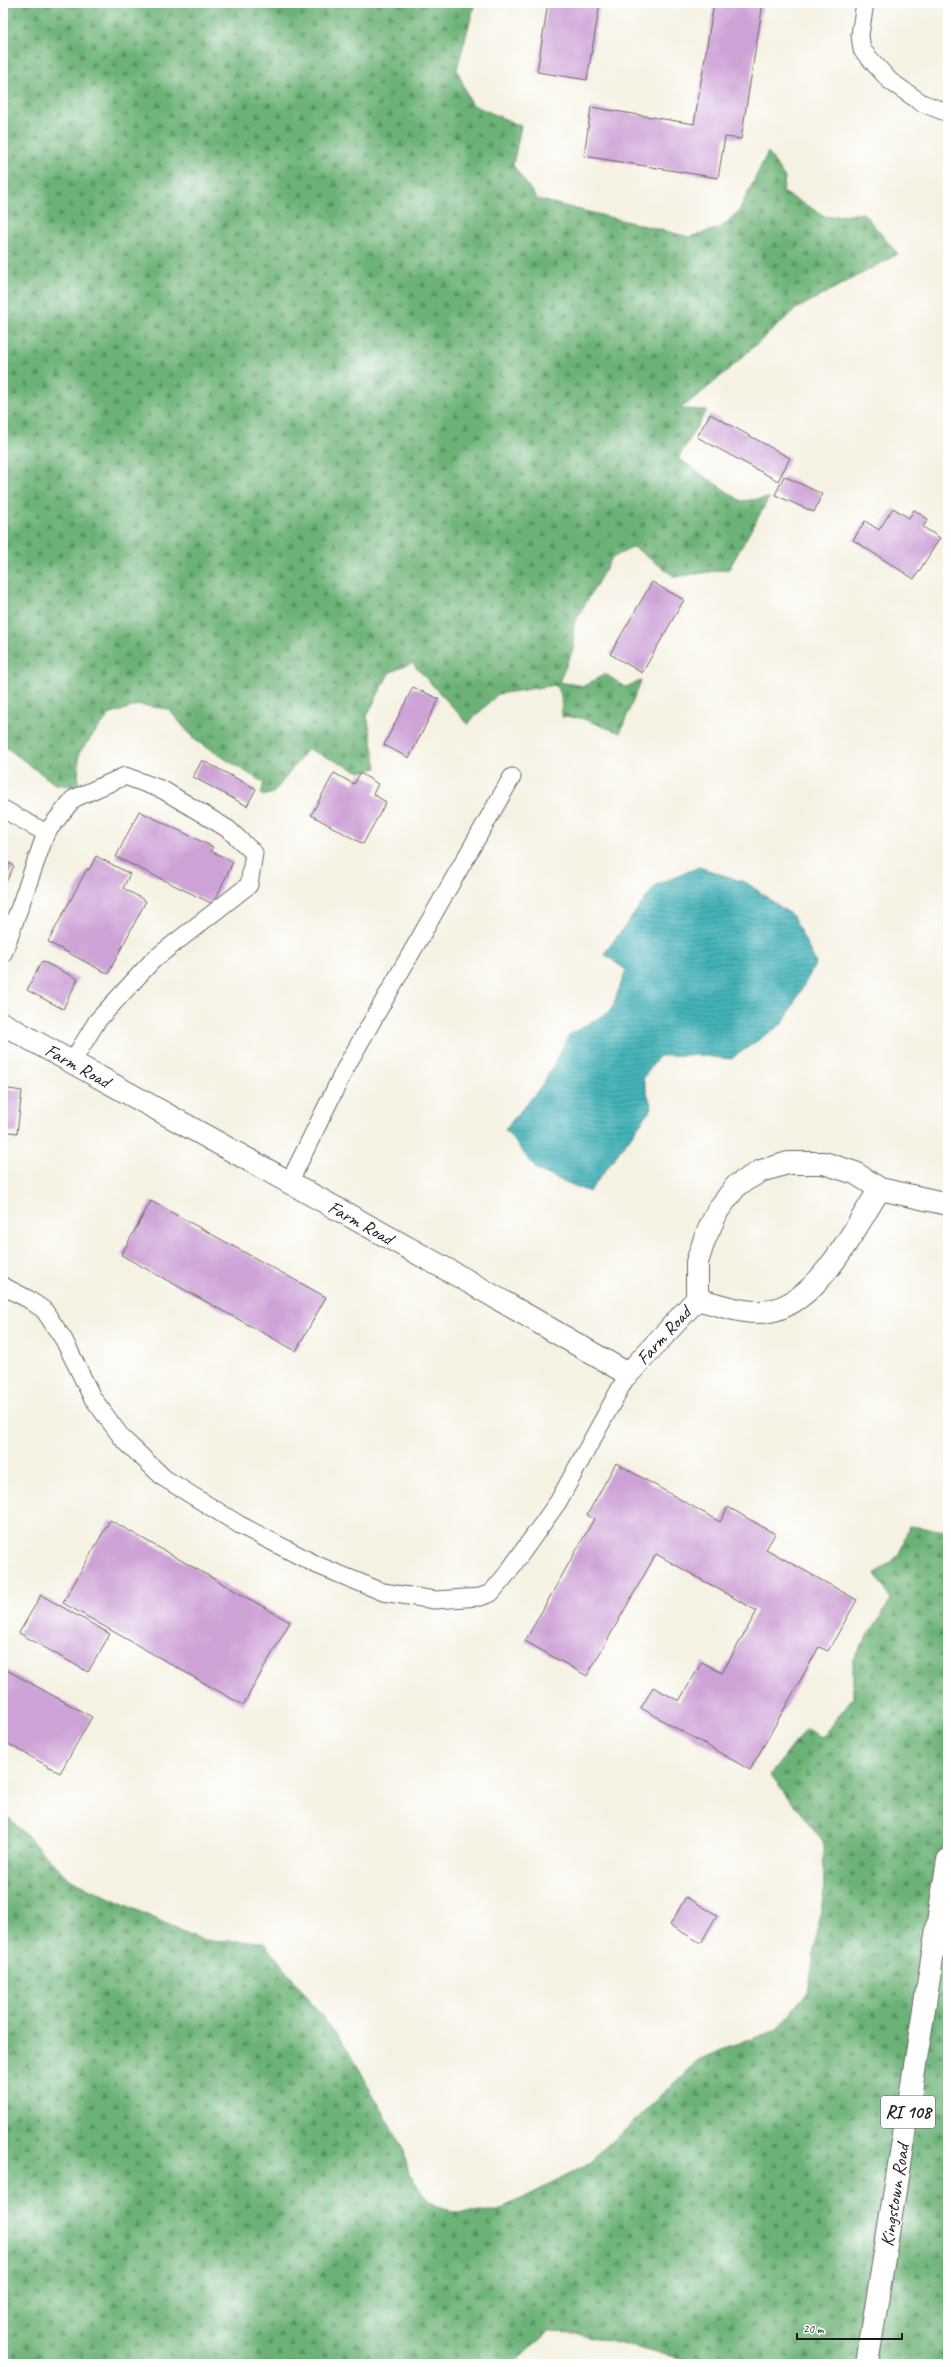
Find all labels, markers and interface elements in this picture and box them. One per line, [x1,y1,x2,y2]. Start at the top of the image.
street label: Farm Road [41,1038,117,1095]
street label: Farm Road [324,1195,400,1252]
street label: Farm Road [631,1299,698,1370]
road number: RI 108 [881,2096,935,2128]
street label: Kingstown Road [875,2139,915,2248]
scale bar [797,2315,902,2341]
text: 20 m [803,2321,825,2337]

